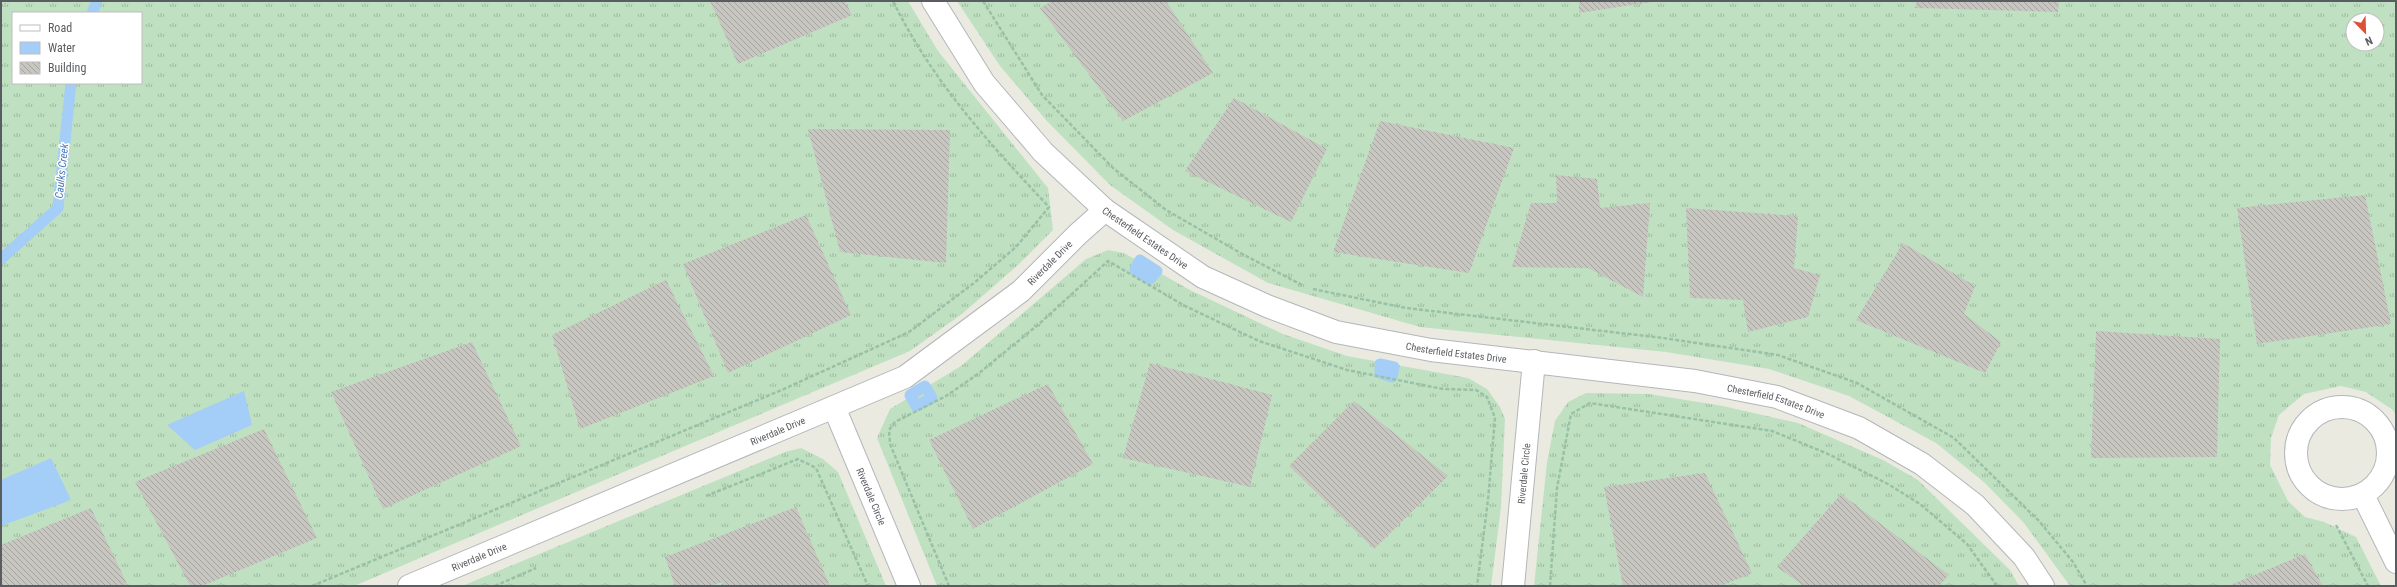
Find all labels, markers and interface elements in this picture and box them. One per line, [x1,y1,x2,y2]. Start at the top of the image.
legend [12,12,142,84]
north arrow [2345,12,2385,52]
text: Road [48,21,72,35]
text: N [2363,33,2374,48]
text: Water [48,41,76,55]
text: Building [48,61,86,75]
water label: Caulks Creek [53,143,71,199]
street label: Chesterfield Estates Drive [1100,204,1190,271]
street label: Riverdale Drive [1025,238,1074,287]
street label: Chesterfield Estates Drive [1405,340,1507,364]
street label: Chesterfield Estates Drive [1726,382,1827,420]
street label: Riverdale Drive [749,414,807,447]
street label: Riverdale Circle [1515,442,1532,504]
street label: Riverdale Circle [855,466,888,527]
street label: Riverdale Drive [450,540,508,573]

